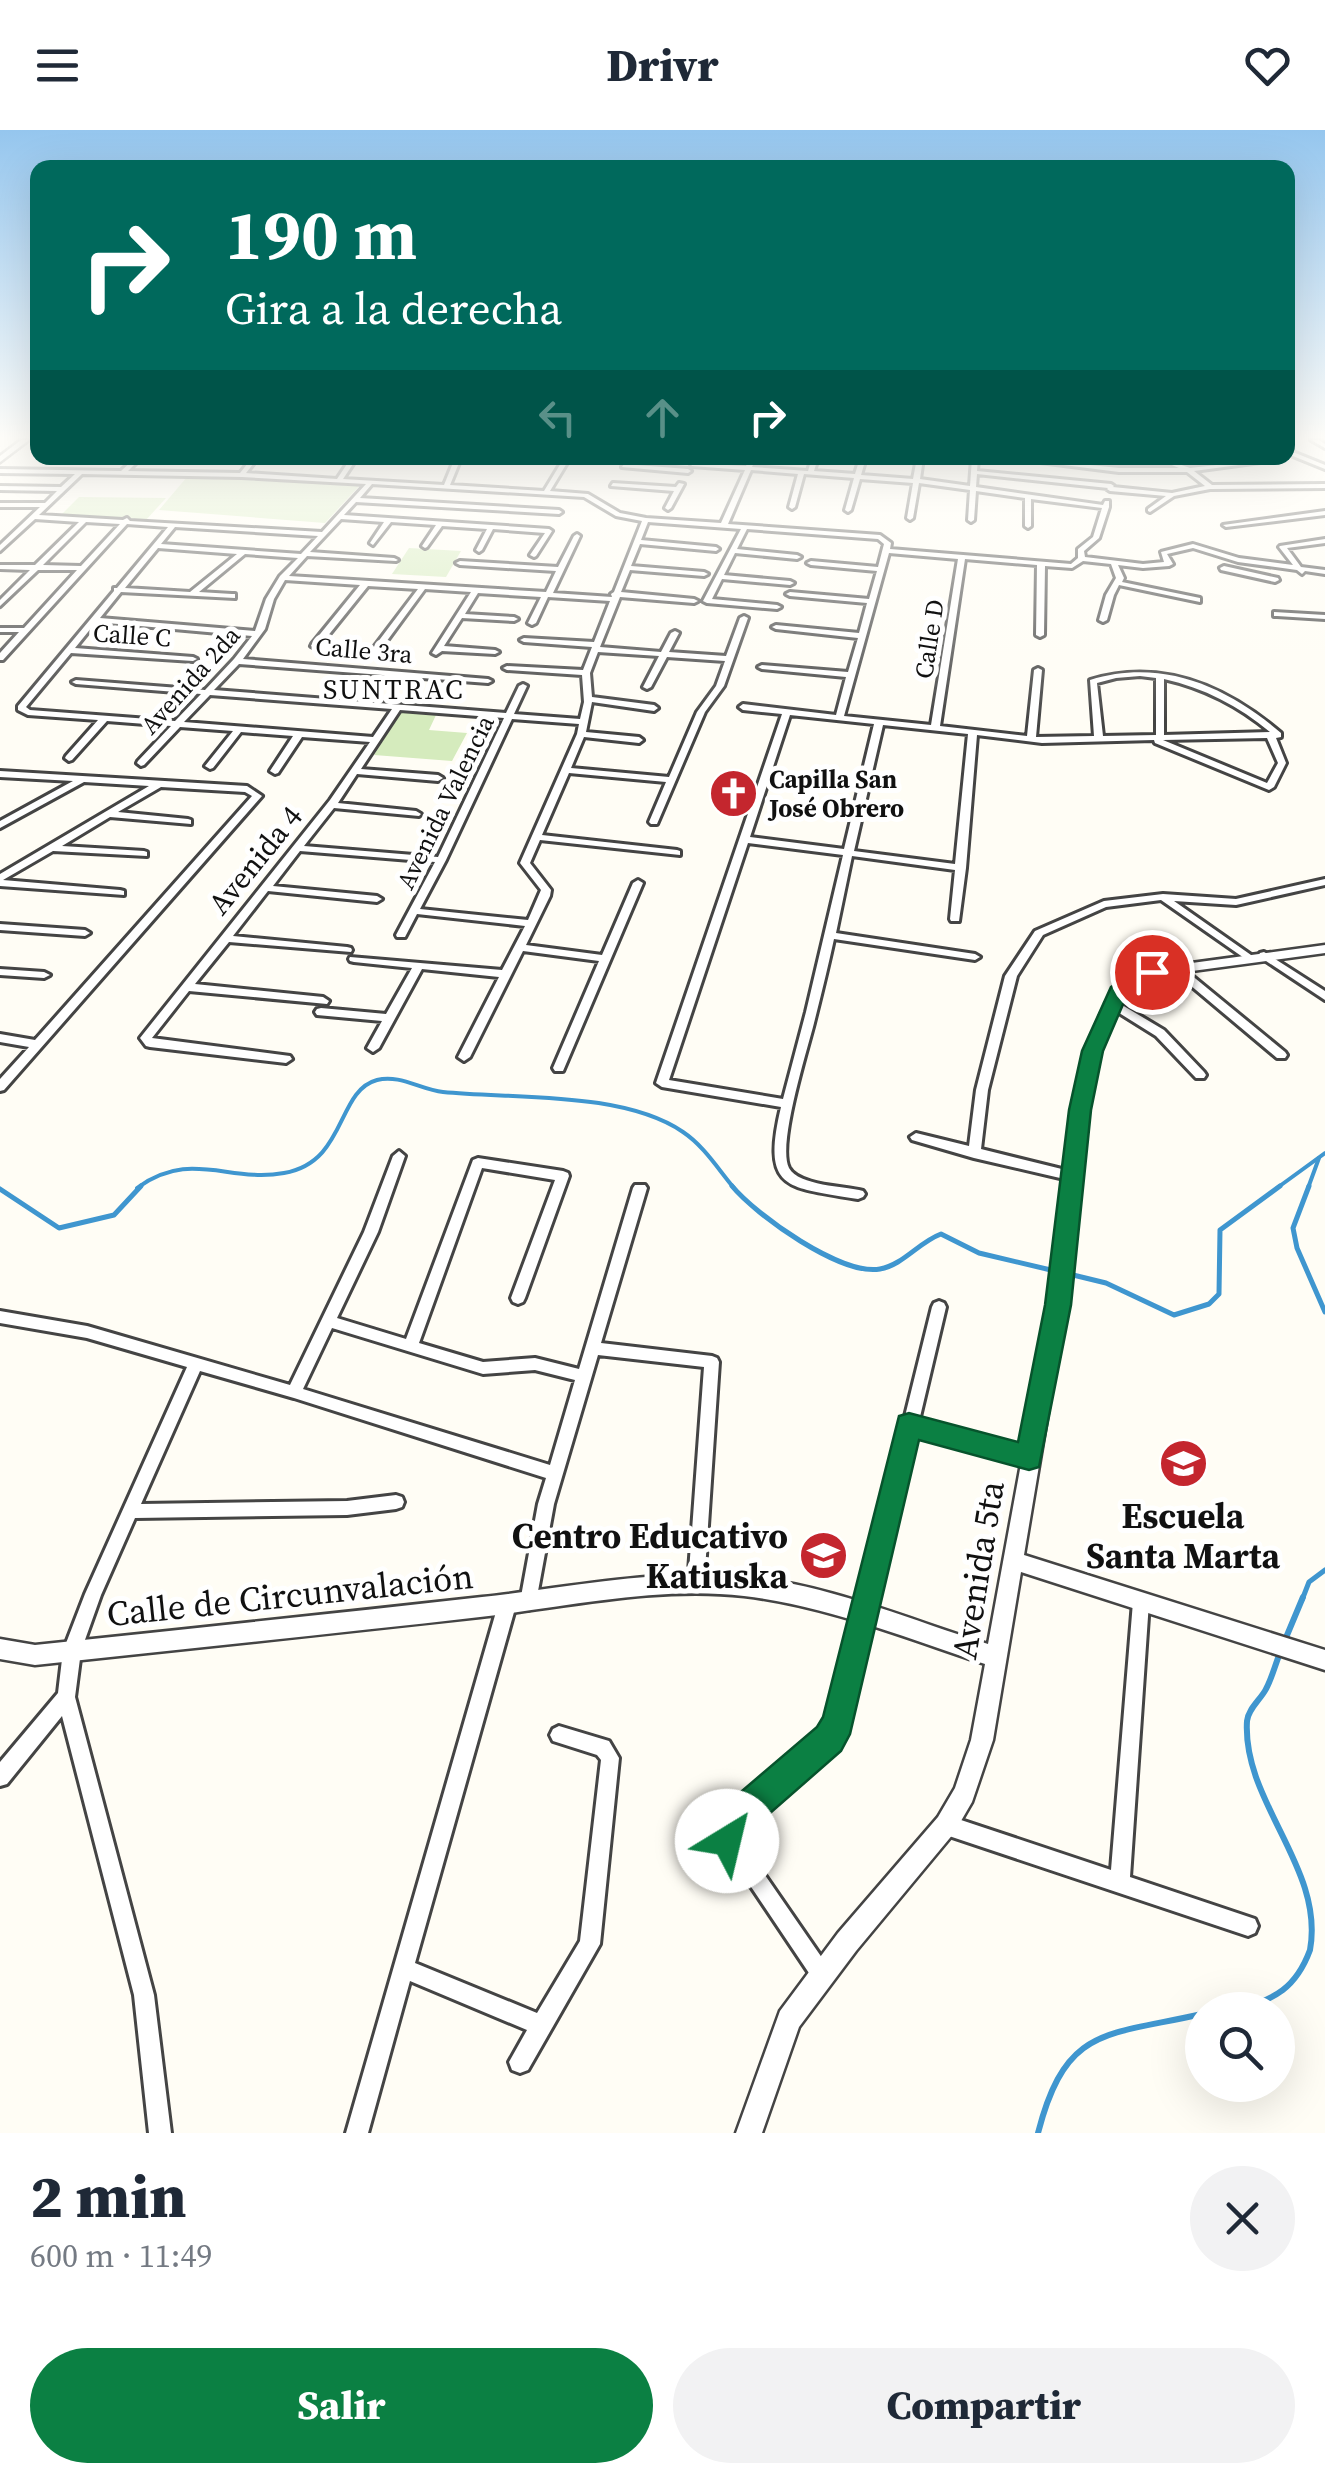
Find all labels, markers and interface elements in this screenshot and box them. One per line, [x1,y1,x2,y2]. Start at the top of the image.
text: Drivr [606,34,719,96]
icon: menu [30,38,85,93]
icon: heart [1240,38,1295,93]
text: 190 m [225,186,417,282]
icon: right [60,200,190,330]
text: Gira a la derecha [225,277,562,339]
icon: left [530,390,585,445]
icon: ahead [635,390,690,445]
icon: right [740,390,795,445]
street label: Calle D [906,597,952,681]
street label: Calle C [92,615,172,655]
street label: Avenida 2da [132,619,248,741]
street label: Calle 3ra [314,629,414,671]
district label: SUNTRAC [323,670,465,708]
street label: Avenida Valencia [388,709,502,895]
place label: Capilla San José Obrero [767,762,904,825]
church icon: Capilla San José Obrero [708,767,760,819]
street label: Avenida 4 [198,797,312,923]
pin [1110,930,1195,1015]
icon: arrive [1125,945,1180,1000]
school or university icon: Escuela Santa Marta [1157,1438,1209,1490]
street label: Avenida 5ta [940,1477,1016,1663]
place label: Escuela Santa Marta [1086,1492,1281,1580]
place label: Centro Educativo Katiuska [512,1512,788,1600]
school or university icon: Centro Educativo Katiuska [797,1530,849,1582]
street label: Calle de Circunvalación [104,1552,476,1638]
position arrow [675,1789,779,1893]
map controls [1185,1992,1295,2102]
button: search [1185,1992,1295,2102]
text: 2 min [30,2155,186,2237]
button: close [1190,2166,1295,2271]
text: 600 m · 11:49 [30,2234,212,2278]
button: Salir [30,2348,653,2463]
button: Compartir [673,2348,1295,2463]

